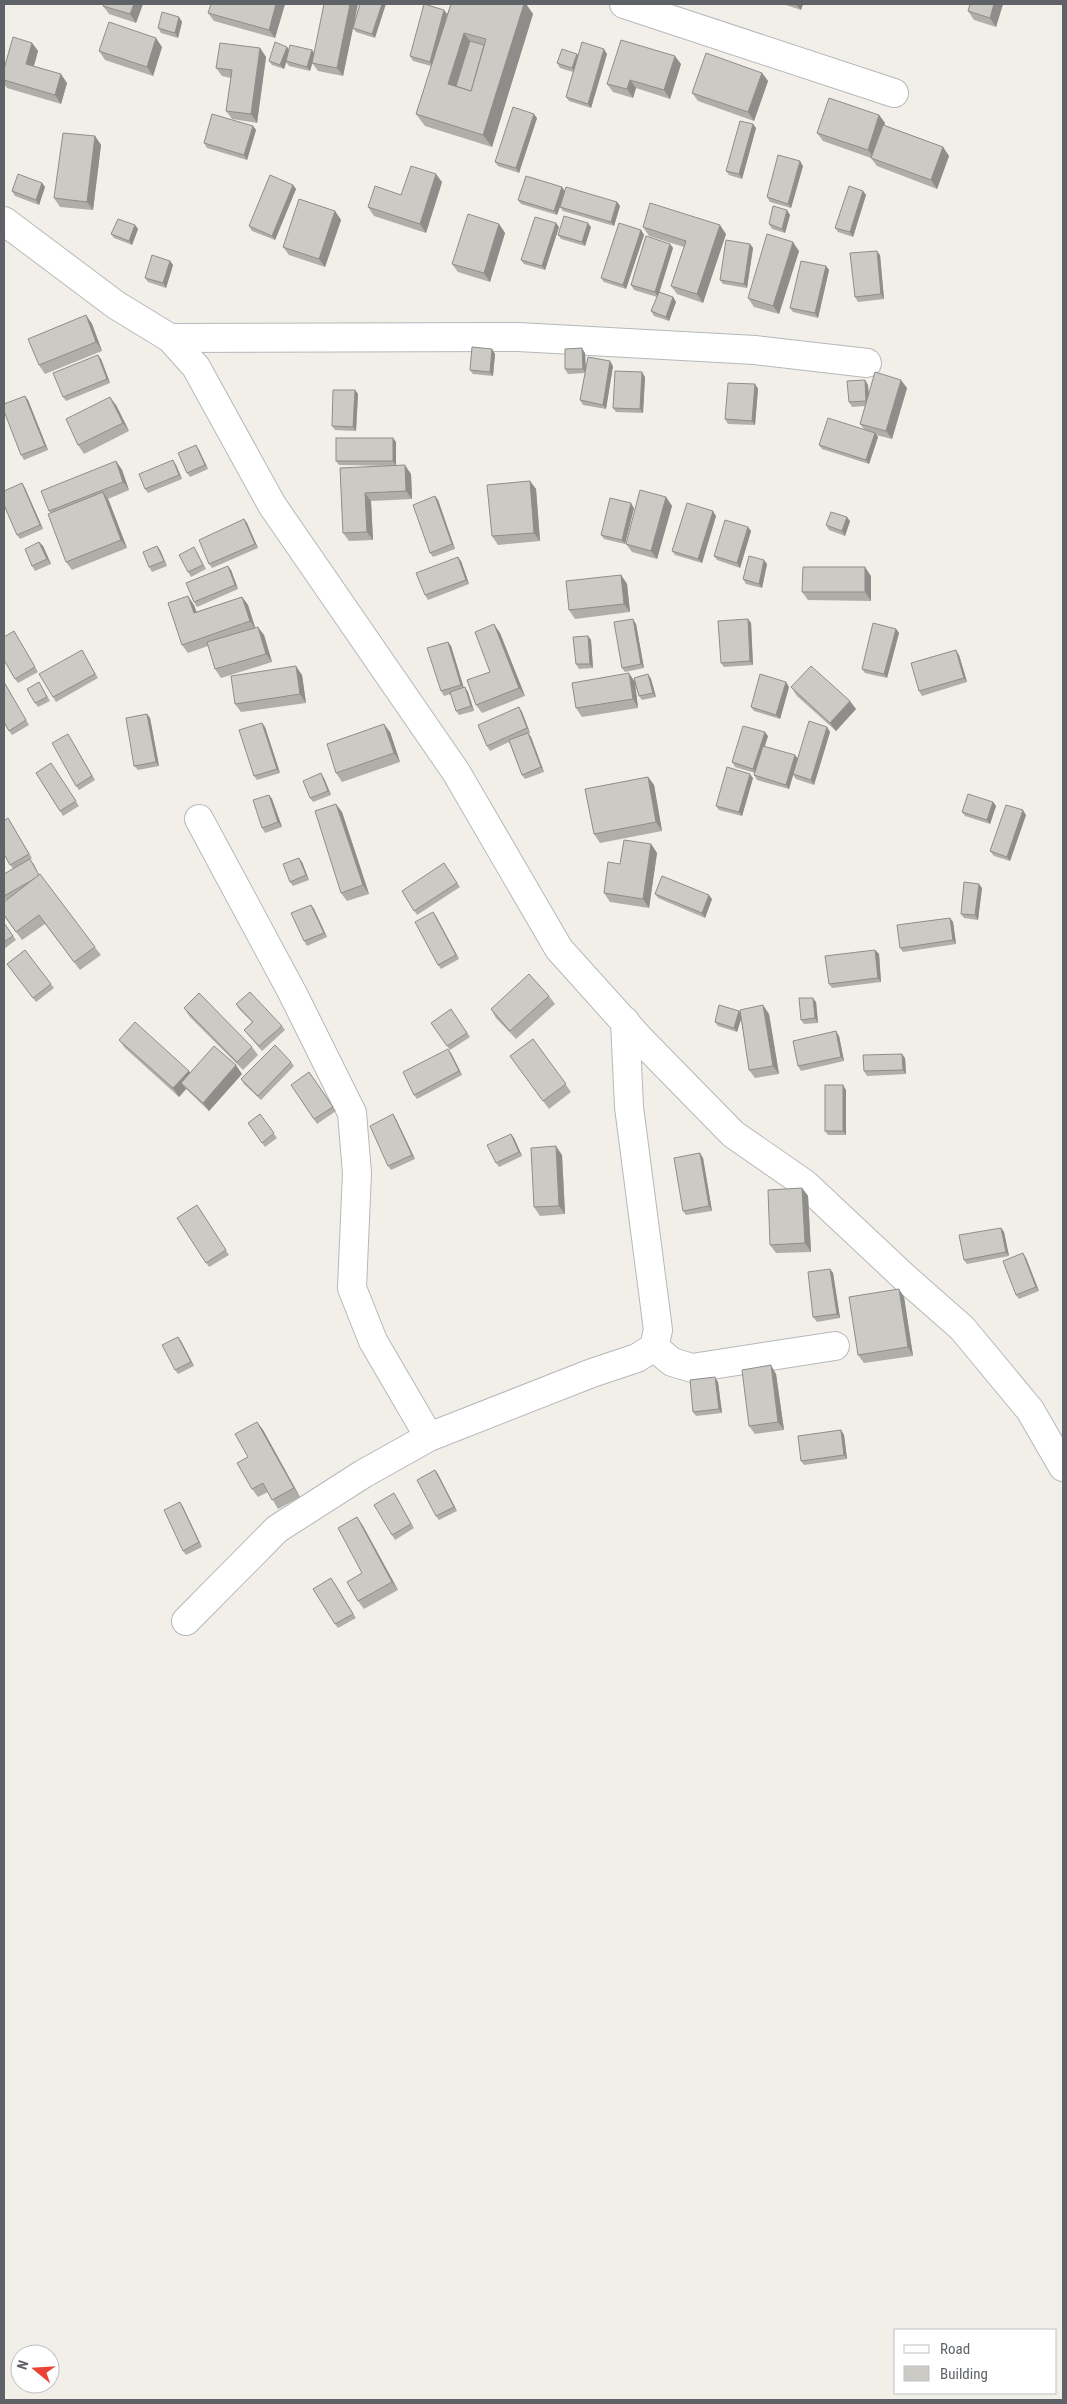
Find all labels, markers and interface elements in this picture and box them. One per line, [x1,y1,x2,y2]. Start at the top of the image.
legend [894,2329,1057,2394]
text: Road [940,2340,970,2358]
north arrow [10,2344,60,2394]
text: N [14,2358,32,2372]
text: Building [940,2365,988,2383]

